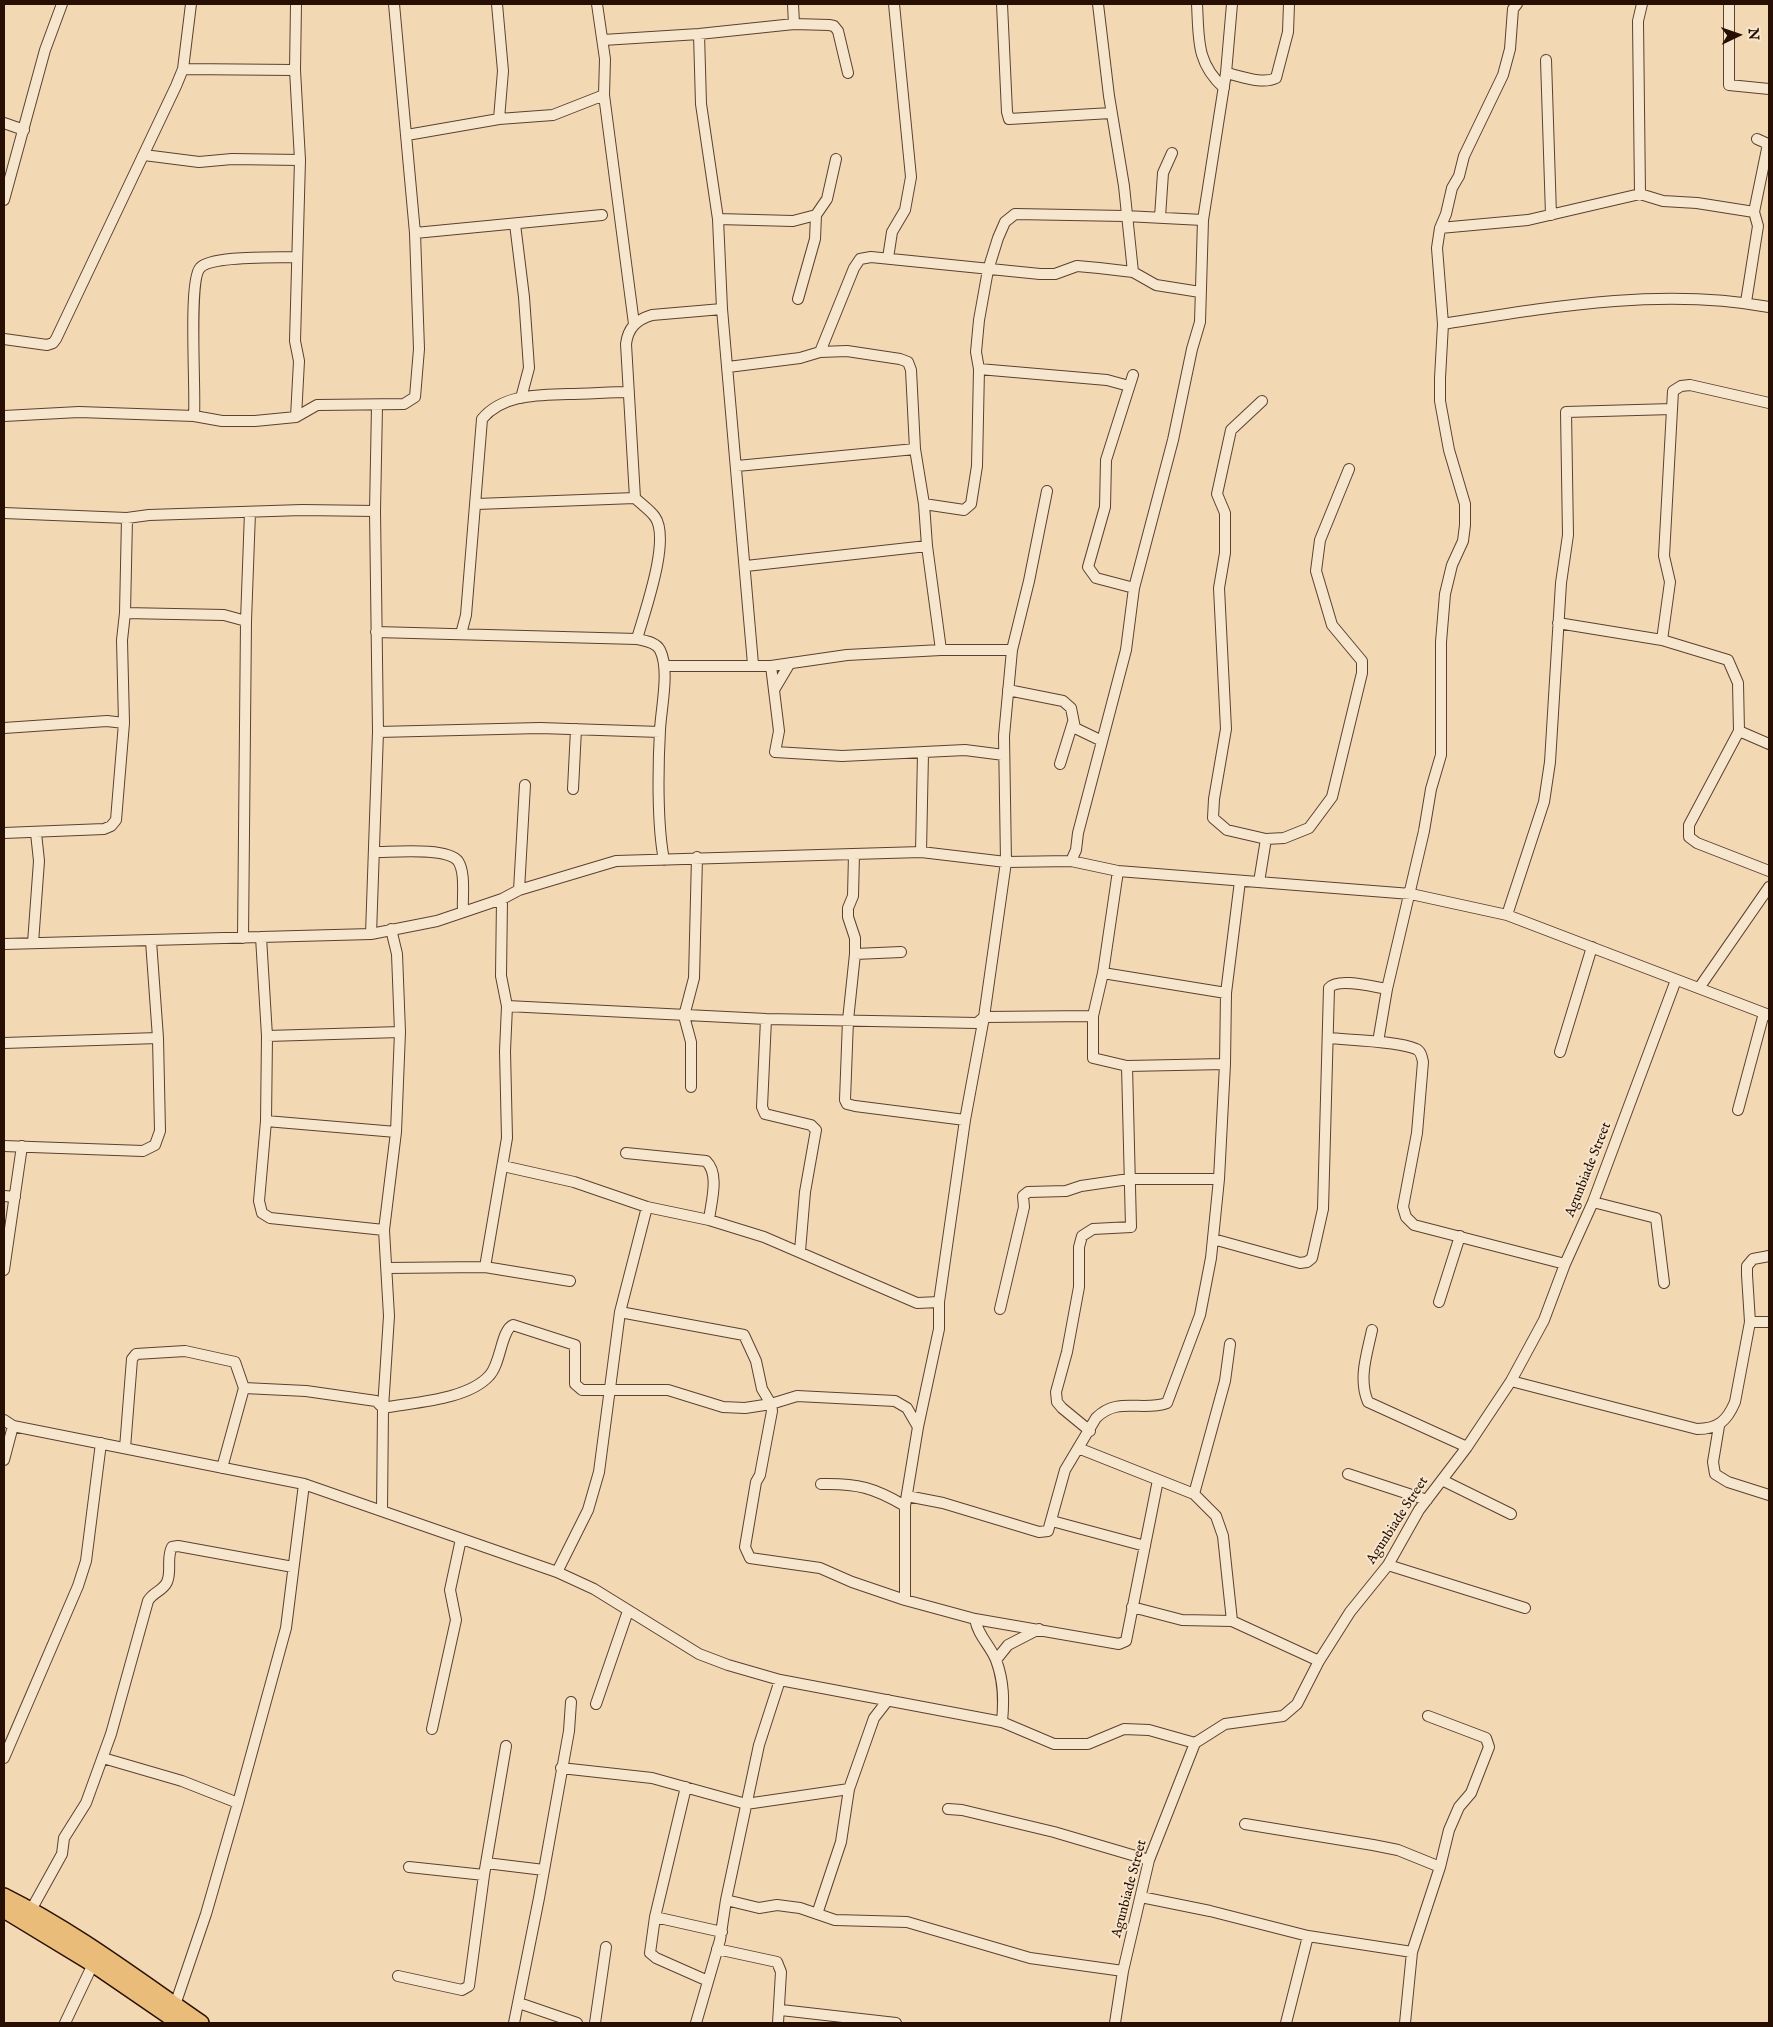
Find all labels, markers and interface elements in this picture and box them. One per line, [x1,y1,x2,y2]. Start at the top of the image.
north arrow [1713,10,1763,60]
text: N [1744,28,1762,41]
street label: Agunbiade Street [1562,1120,1616,1220]
street label: Agunbiade Street [1364,1474,1432,1568]
street label: Agunbiade Street [1109,1838,1151,1940]

